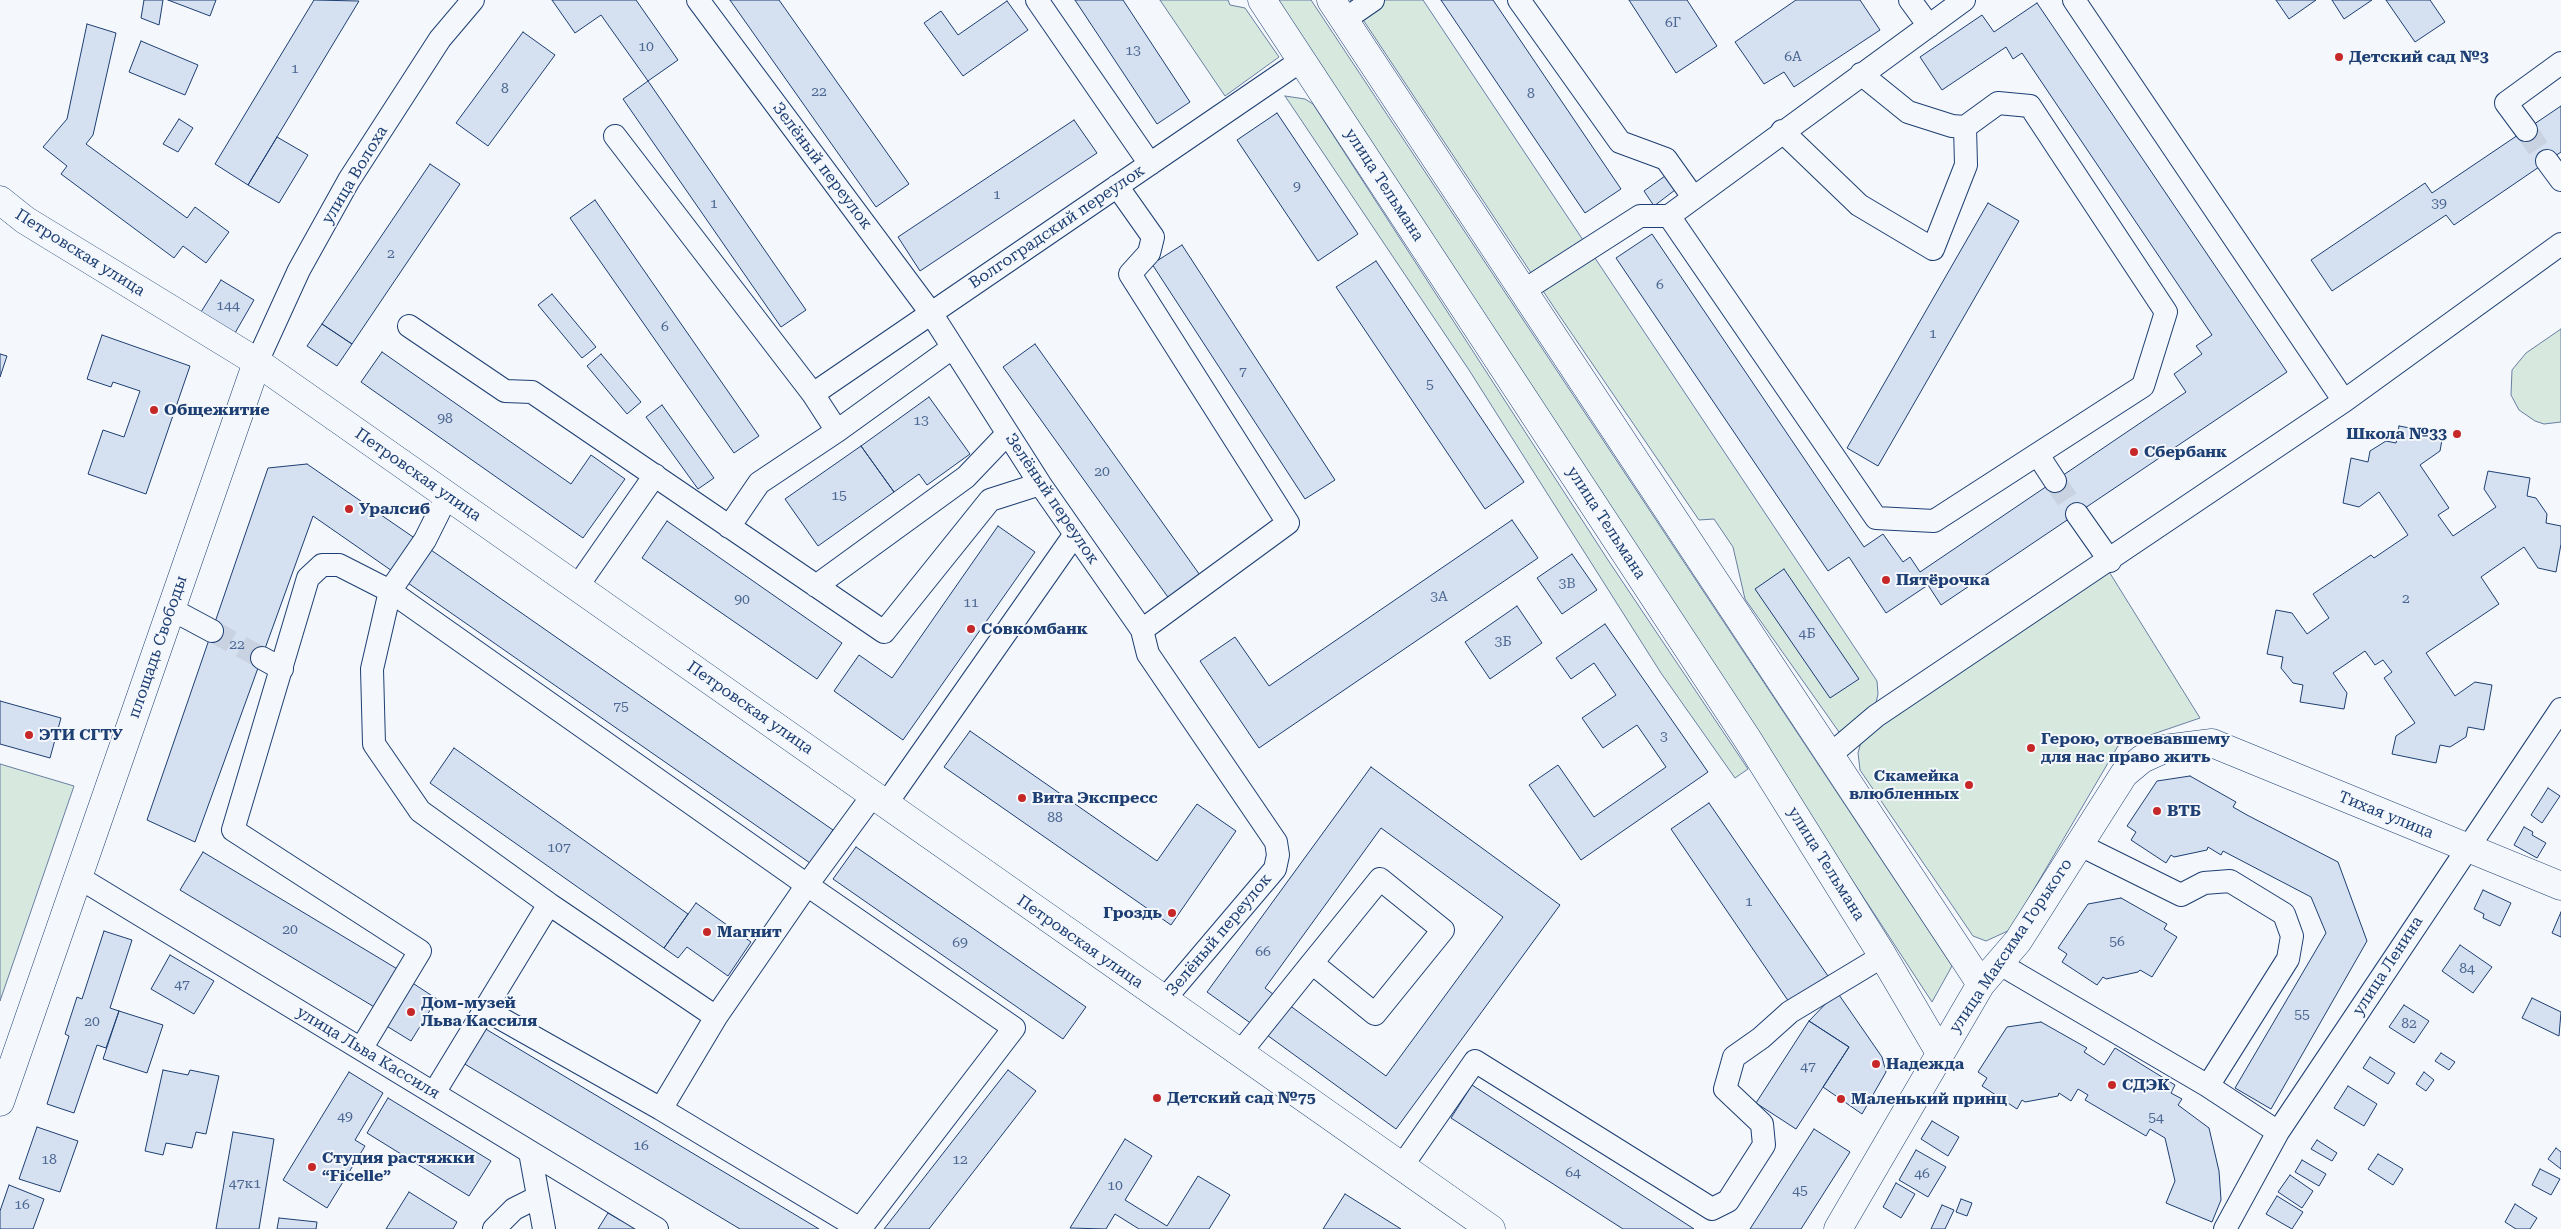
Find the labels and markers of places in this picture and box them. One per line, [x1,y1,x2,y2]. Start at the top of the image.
place label: Детский сад №3 [2349,47,2489,67]
marker: Детский сад №3 [2333,51,2345,63]
place label: Общежитие [164,400,270,420]
marker: Общежитие [148,404,160,416]
place label: Школа №33 [2346,424,2447,444]
marker: Школа №33 [2451,428,2463,440]
place label: Сбербанк [2144,442,2227,462]
marker: Сбербанк [2128,446,2140,458]
place label: Уралсиб [359,499,430,519]
marker: Уралсиб [343,503,355,515]
place label: Пятёрочка [1896,570,1990,590]
marker: Пятёрочка [1880,574,1892,586]
place label: Совкомбанк [981,619,1088,639]
marker: Совкомбанк [965,623,977,635]
place label: ЭТИ СГТУ [39,725,123,745]
marker: ЭТИ СГТУ [23,729,35,741]
place label: Герою, отвоевавшему для нас право жить [2041,729,2230,767]
marker: Герою, отвоевавшему для нас право жить [2025,742,2037,754]
place label: Скамейка влюбленных [1849,766,1959,804]
marker: Скамейка влюбленных [1963,779,1975,791]
place label: Вита Экспресс [1032,788,1158,808]
marker: Вита Экспресс [1016,792,1028,804]
place label: ВТБ [2167,801,2201,821]
marker: ВТБ [2151,805,2163,817]
place label: Гроздь [1103,903,1162,923]
marker: Гроздь [1166,907,1178,919]
place label: Магнит [717,922,782,942]
marker: Магнит [701,926,713,938]
place label: Дом-музей Льва Кассиля [421,993,537,1031]
marker: Дом-музей Льва Кассиля [405,1006,417,1018]
place label: Надежда [1886,1054,1964,1074]
marker: Надежда [1870,1058,1882,1070]
place label: СДЭК [2122,1075,2170,1095]
marker: СДЭК [2106,1079,2118,1091]
place label: Детский сад №75 [1167,1088,1316,1108]
place label: Маленький принц [1851,1089,2007,1109]
marker: Детский сад №75 [1151,1092,1163,1104]
marker: Маленький принц [1835,1093,1847,1105]
place label: Студия растяжки “Ficelle” [322,1148,475,1186]
marker: Студия растяжки “Ficelle” [306,1161,318,1173]

